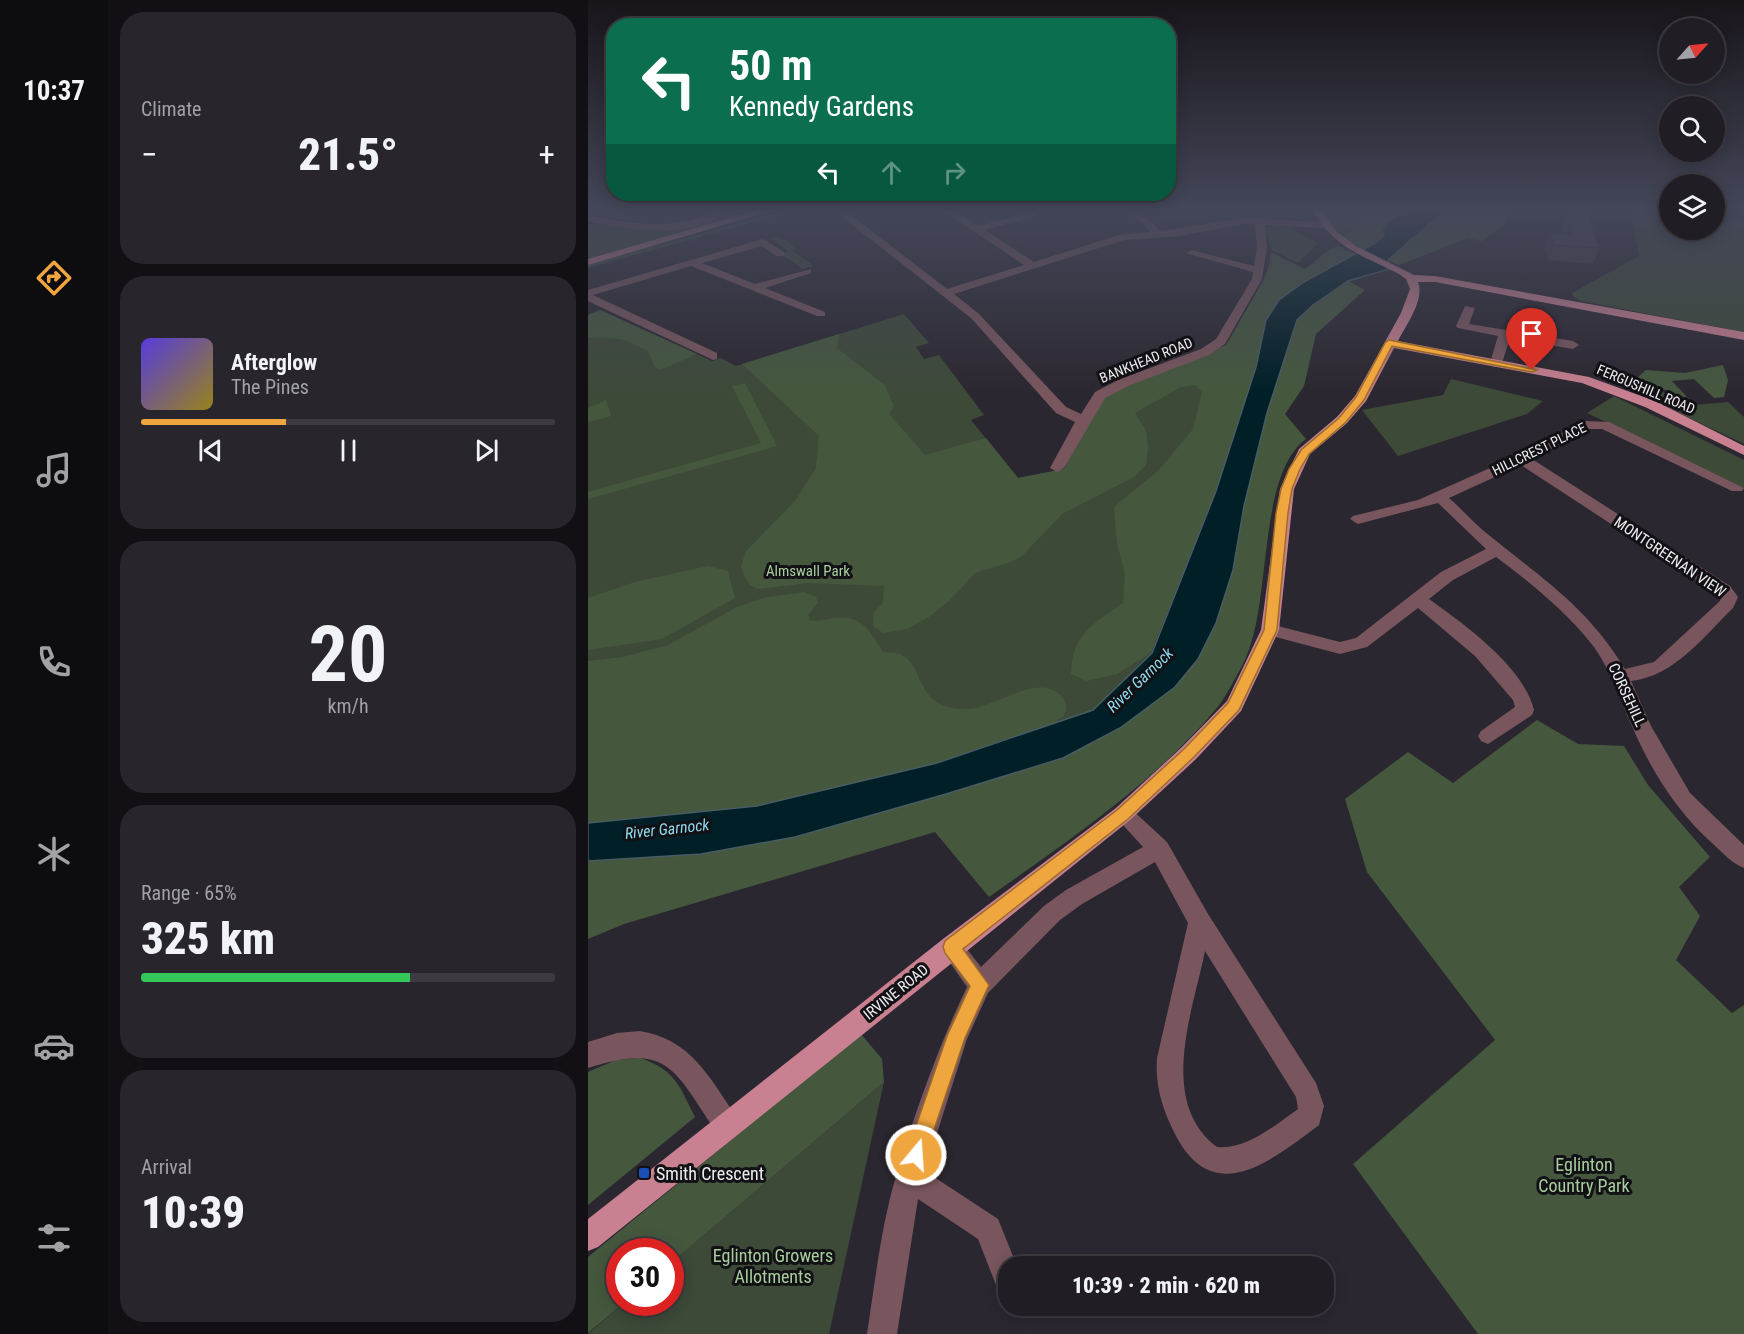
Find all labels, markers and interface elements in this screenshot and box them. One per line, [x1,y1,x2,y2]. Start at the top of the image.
north arrow [1659,18,1725,84]
map controls [1659,18,1725,240]
text: 50 m [729,41,812,90]
icon: left [630,42,708,120]
text: 10:37 [23,75,85,107]
text: Kennedy Gardens [729,91,914,123]
button: search [1659,96,1725,162]
text: Climate [141,97,201,121]
text: 21.5° [298,128,398,181]
text: − [141,135,158,174]
text: + [539,135,555,174]
icon: left [812,156,845,189]
icon: ahead [875,156,908,189]
icon: right [938,156,971,189]
button: layers [1659,174,1725,240]
icon: directions [33,257,75,299]
pin [1506,308,1557,370]
icon: arrive [1515,317,1548,350]
street label: BANKHEAD ROAD [1097,334,1195,386]
text: Afterglow [231,350,317,375]
street label: FERGUSHILL ROAD [1595,361,1697,417]
text: The Pines [231,375,309,399]
street label: HILLCREST PLACE [1490,419,1589,479]
icon: previous [194,434,227,467]
icon: pause [332,434,365,467]
icon: next [470,434,503,467]
icon: music [33,449,75,491]
street label: MONTGREENAN VIEW [1611,513,1730,601]
park label: Almswall Park [766,562,850,580]
text: 20 [309,609,387,700]
icon: phone [33,641,75,683]
water label: River Garnock [1103,643,1178,716]
street label: CORSEHILL [1604,660,1650,730]
text: km/h [327,694,369,718]
water label: River Garnock [624,815,711,843]
icon: climate [33,833,75,875]
text: Range · 65% [141,881,237,905]
text: 325 km [141,912,275,965]
street label: IRVINE ROAD [860,960,932,1024]
icon: car [33,1025,75,1067]
position arrow [884,1123,948,1187]
park label: Eglinton Country Park [1538,1154,1630,1196]
text: Arrival [141,1155,192,1179]
place label: Smith Crescent [656,1163,764,1184]
marker: Smith Crescent [637,1166,651,1180]
text: 10:39 [141,1186,245,1239]
icon: filters [33,1217,75,1259]
speed limit sign: 30 [606,1238,684,1316]
park label: Eglinton Growers Allotments [713,1245,833,1287]
text: 10:39 · 2 min · 620 m [1072,1273,1260,1298]

